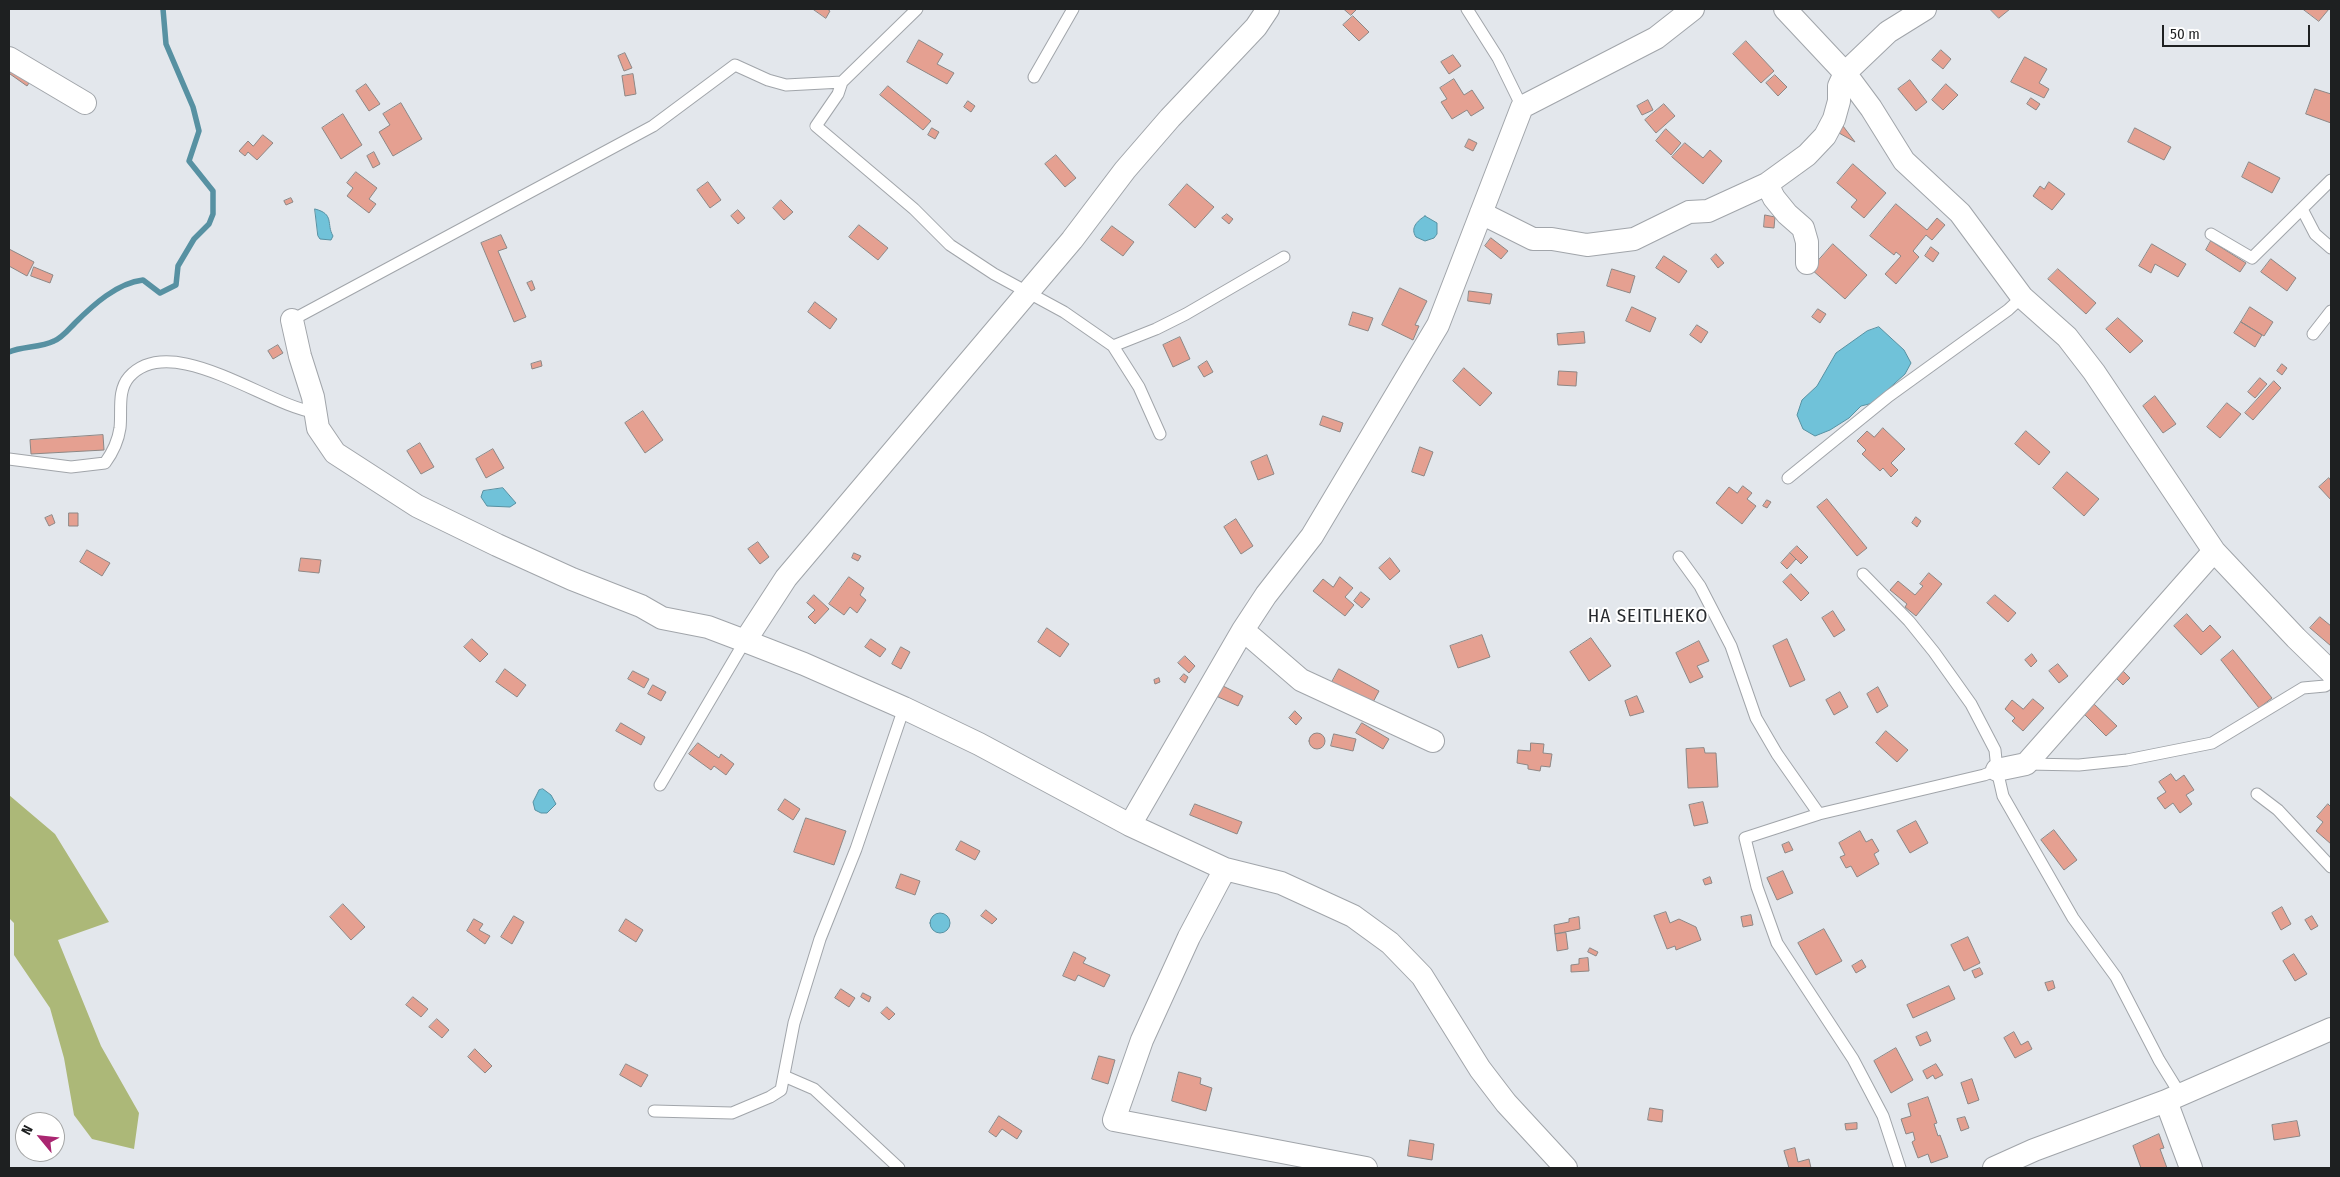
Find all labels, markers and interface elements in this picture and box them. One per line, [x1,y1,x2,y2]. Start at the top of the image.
scale bar [2165,15,2312,47]
text: 50 m [2170,25,2200,43]
district label: HA SEITLHEKO [1586,606,1710,628]
north arrow [15,1112,65,1162]
text: N [18,1123,37,1138]

